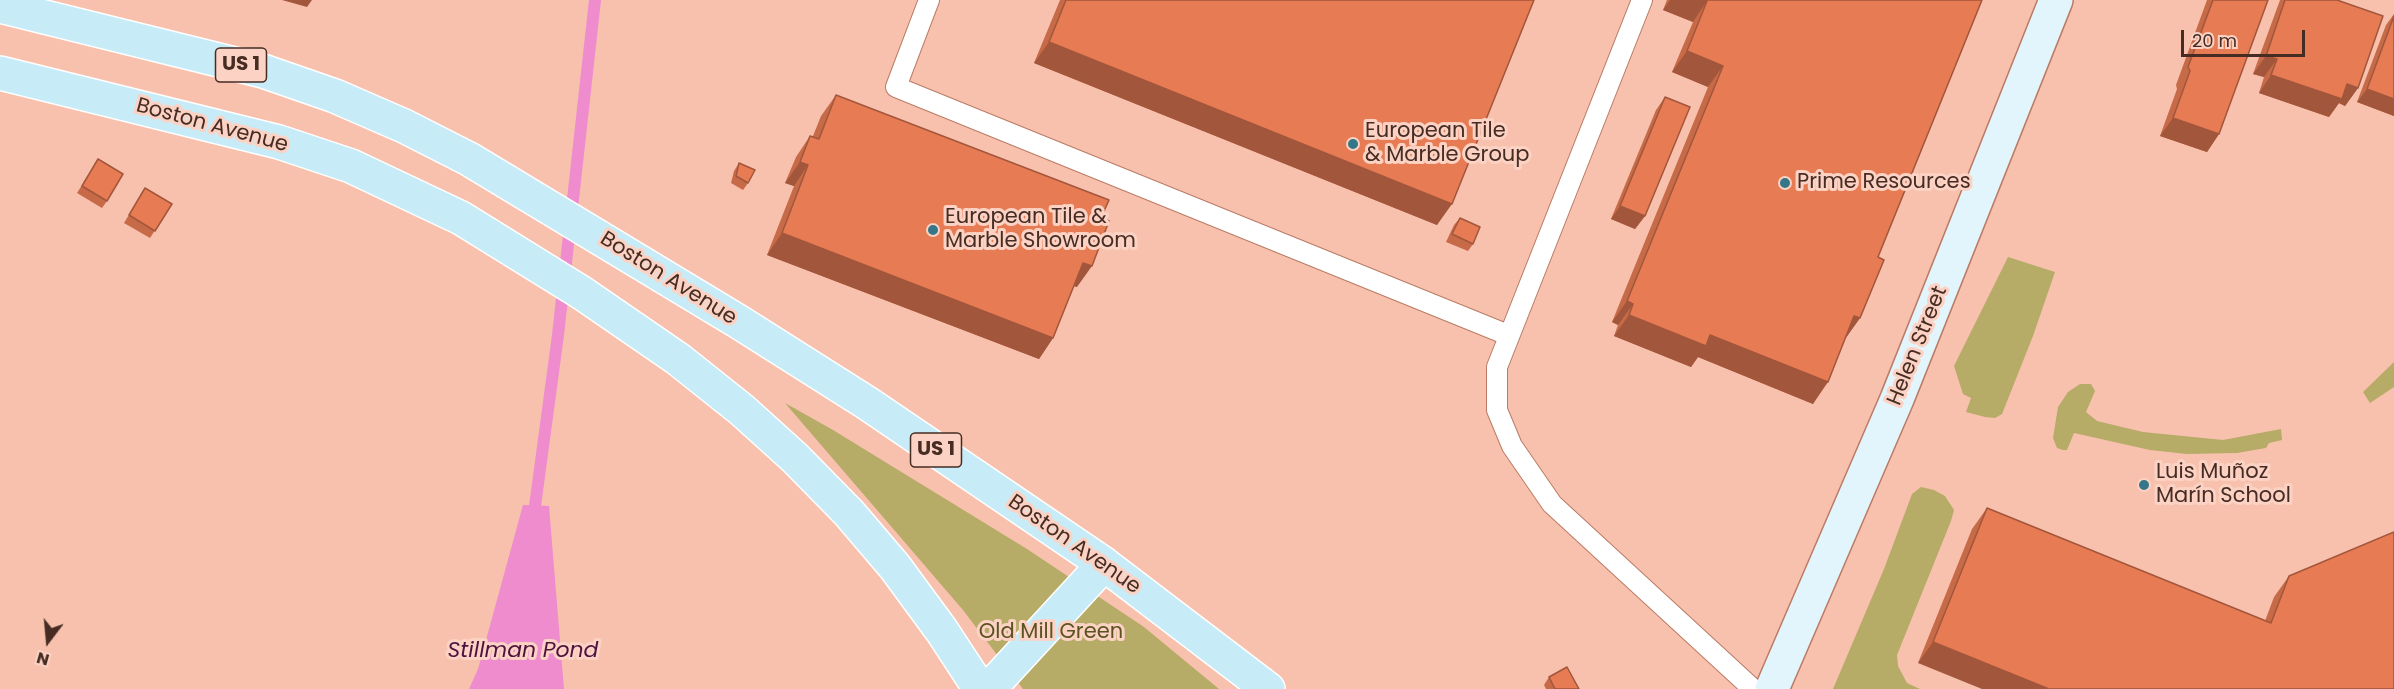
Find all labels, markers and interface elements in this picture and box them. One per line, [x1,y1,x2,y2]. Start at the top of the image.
scale bar [2184,18,2308,56]
text: 20 m [2192,28,2237,53]
road number: US 1 [216,48,266,82]
street label: Boston Avenue [133,94,291,158]
place label: European Tile & Marble Group [1365,119,1529,169]
marker: European Tile & Marble Group [1346,137,1360,151]
place label: Prime Resources [1797,170,1971,196]
marker: Prime Resources [1778,176,1792,190]
place label: European Tile & Marble Showroom [945,205,1136,255]
marker: European Tile & Marble Showroom [926,223,940,237]
street label: Boston Avenue [595,227,741,331]
street label: Helen Street [1883,283,1953,409]
road number: US 1 [910,433,962,467]
place label: Luis Muñoz Marín School [2156,460,2291,510]
marker: Luis Muñoz Marín School [2137,478,2151,492]
street label: Boston Avenue [1003,490,1145,600]
north arrow [18,611,78,671]
park label: Old Mill Green [979,620,1123,646]
water label: Stillman Pond [448,638,598,664]
text: N [34,646,52,672]

